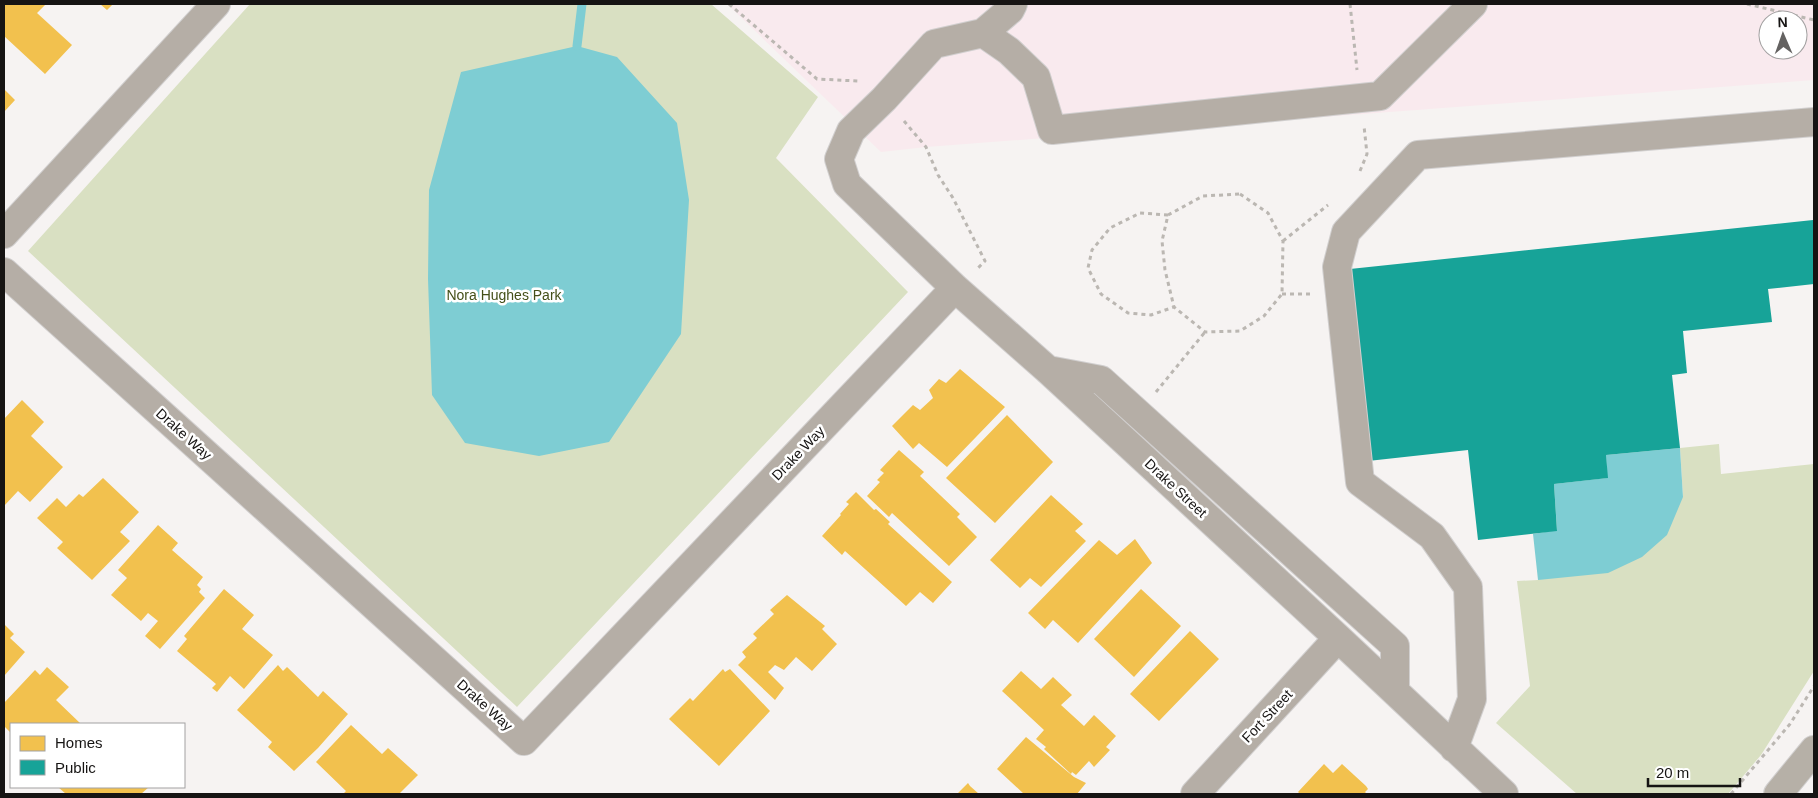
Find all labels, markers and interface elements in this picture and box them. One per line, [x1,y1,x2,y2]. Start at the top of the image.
north arrow [1758,10,1808,60]
text: N [1777,14,1788,30]
park label: Nora Hughes Park [446,287,563,303]
street label: Drake Way [153,405,215,463]
street label: Drake Way [768,423,828,483]
street label: Drake Street [1142,455,1210,521]
street label: Drake Way [454,676,516,734]
street label: Fort Street [1239,686,1295,746]
legend [10,723,185,788]
text: Homes [55,734,103,751]
scale bar [1648,756,1740,788]
text: Public [55,759,96,776]
text: 20 m [1656,764,1689,781]

